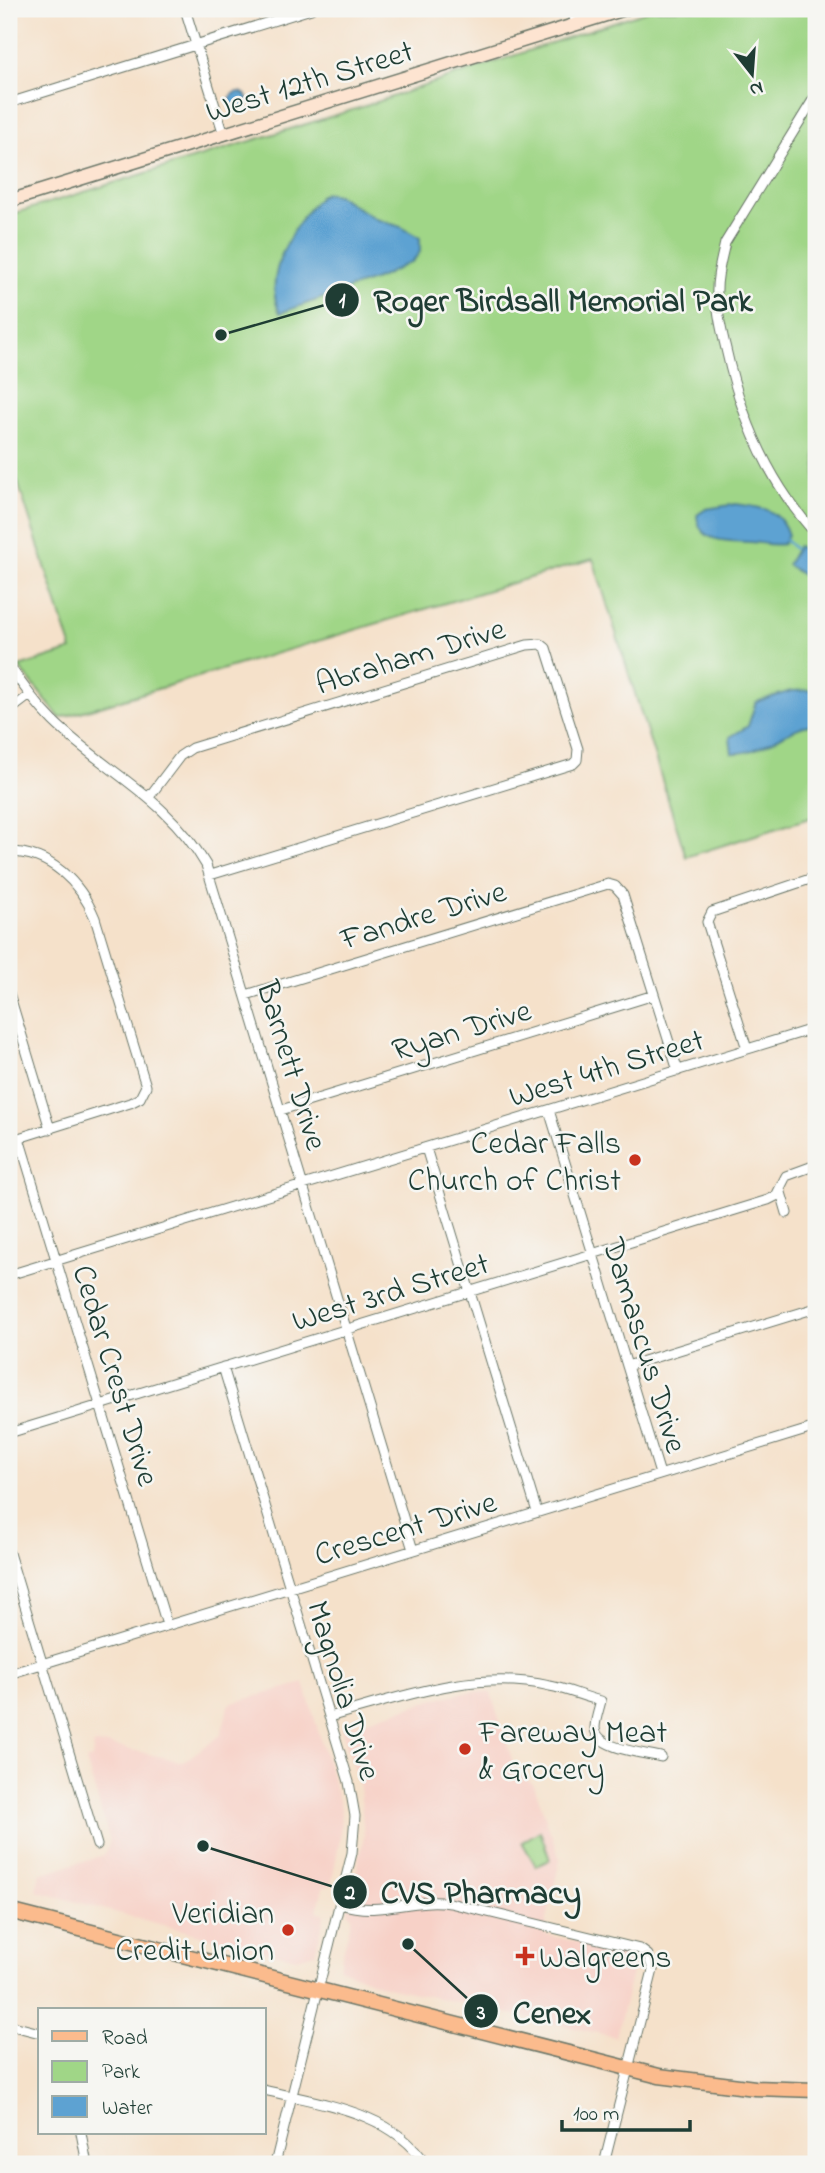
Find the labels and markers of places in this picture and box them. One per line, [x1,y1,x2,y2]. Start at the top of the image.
callout: Roger Birdsall Memorial Park [324,273,767,327]
place label: Cedar Falls Church of Christ [408,1122,621,1206]
marker: Cedar Falls Church of Christ [627,1152,643,1168]
place label: Fareway Meat & Grocery [478,1711,667,1795]
marker: Fareway Meat & Grocery [457,1741,473,1757]
callout: CVS Pharmacy [332,1865,596,1919]
place label: Veridian Credit Union [116,1892,274,1976]
marker: Veridian Credit Union [280,1922,296,1938]
place label: Walgreens [539,1936,672,1983]
marker: Walgreens [517,1948,533,1964]
callout: Cenex [464,1984,605,2038]

